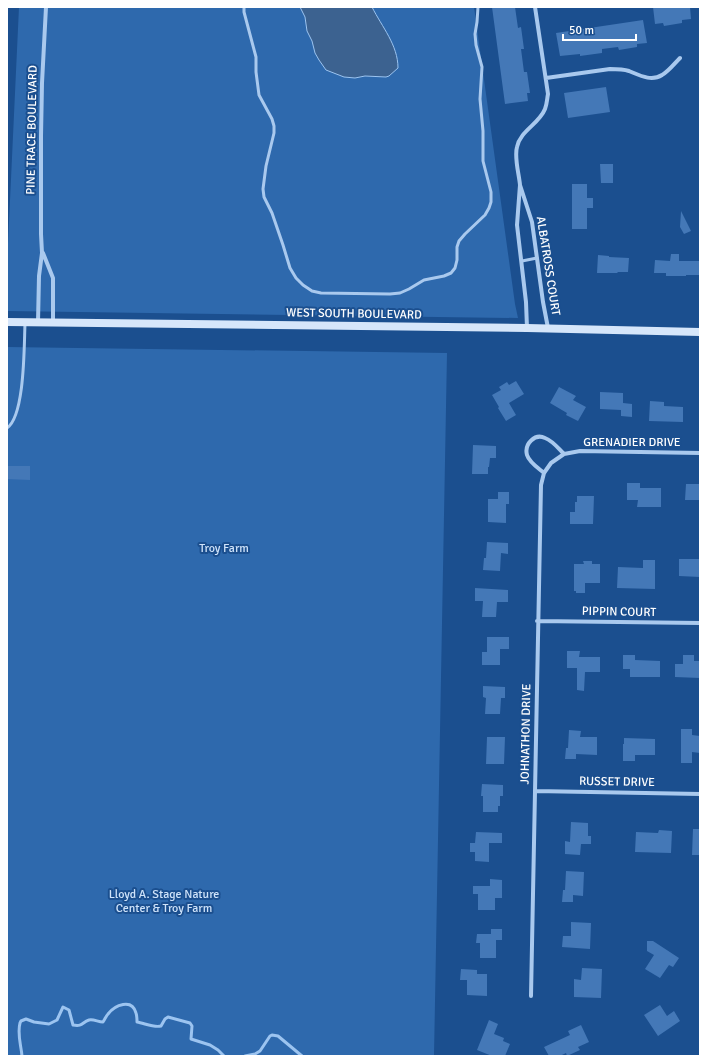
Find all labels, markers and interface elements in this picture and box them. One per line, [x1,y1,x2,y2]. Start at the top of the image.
scale bar [563,16,636,42]
text: 50 m [569,23,594,38]
street label: PINE TRACE BOULEVARD [23,65,41,195]
street label: ALBATROSS COURT [533,215,563,317]
street label: WEST SOUTH BOULEVARD [286,305,422,323]
street label: GRENADIER DRIVE [583,435,681,450]
park label: Troy Farm [199,541,249,556]
street label: PIPPIN COURT [582,604,656,620]
street label: JOHNATHON DRIVE [518,683,534,785]
street label: RUSSET DRIVE [579,774,655,790]
park label: Lloyd A. Stage Nature Center & Troy Farm [109,887,219,916]

